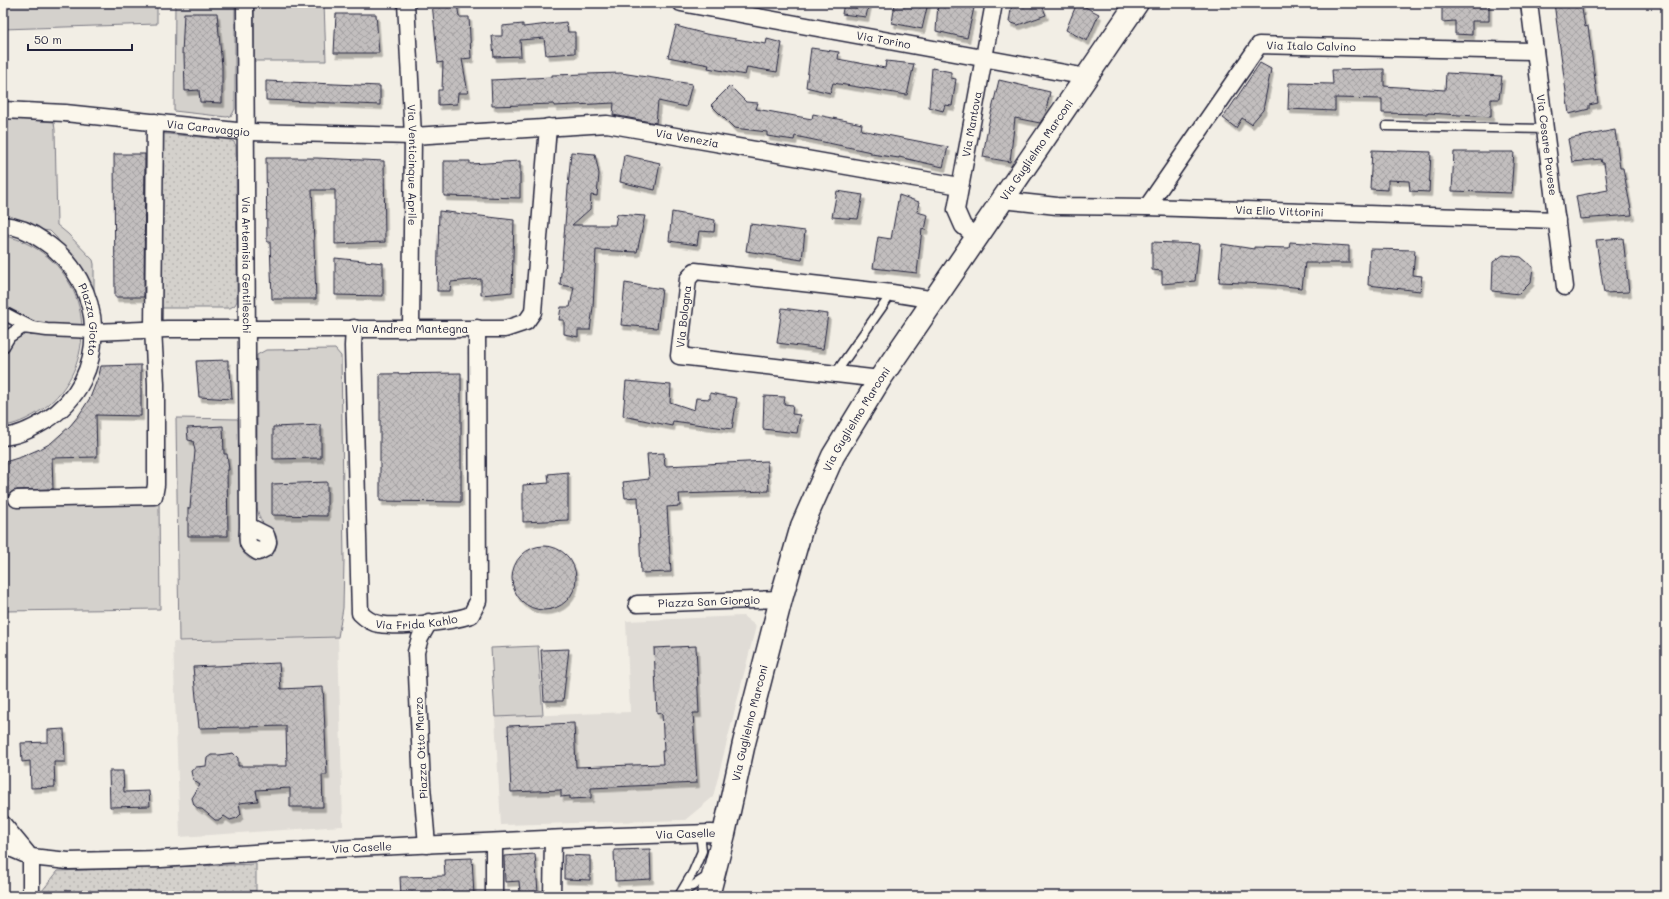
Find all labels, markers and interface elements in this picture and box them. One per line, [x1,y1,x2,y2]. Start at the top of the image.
scale bar [28,26,132,52]
street label: Via Torino [855,27,913,52]
text: 50 m [34,31,62,47]
street label: Via Italo Calvino [1266,37,1356,54]
street label: Via Mantova [958,90,985,158]
street label: Via Cesare Pavese [1534,93,1561,197]
street label: Via Guglielmo Marconi [996,96,1076,203]
street label: Via Venticinque Aprile [404,104,421,226]
street label: Via Caravaggio [166,116,250,139]
street label: Via Venezia [655,125,720,151]
street label: Via Artemisia Gentileschi [239,196,255,334]
street label: Via Elio Vittorini [1235,202,1324,220]
street label: Piazza Giotto [75,280,101,358]
street label: Via Bologna [672,284,694,349]
street label: Via Andrea Mantegna [351,321,469,336]
street label: Via Guglielmo Marconi [819,364,893,474]
street label: Piazza San Giorgio [658,592,761,610]
street label: Via Frida Kahlo [374,611,459,632]
street label: Via Guglielmo Marconi [728,663,771,783]
street label: Piazza Otto Marzo [410,696,431,799]
street label: Via Caselle [655,825,716,842]
street label: Via Caselle [332,838,392,856]

